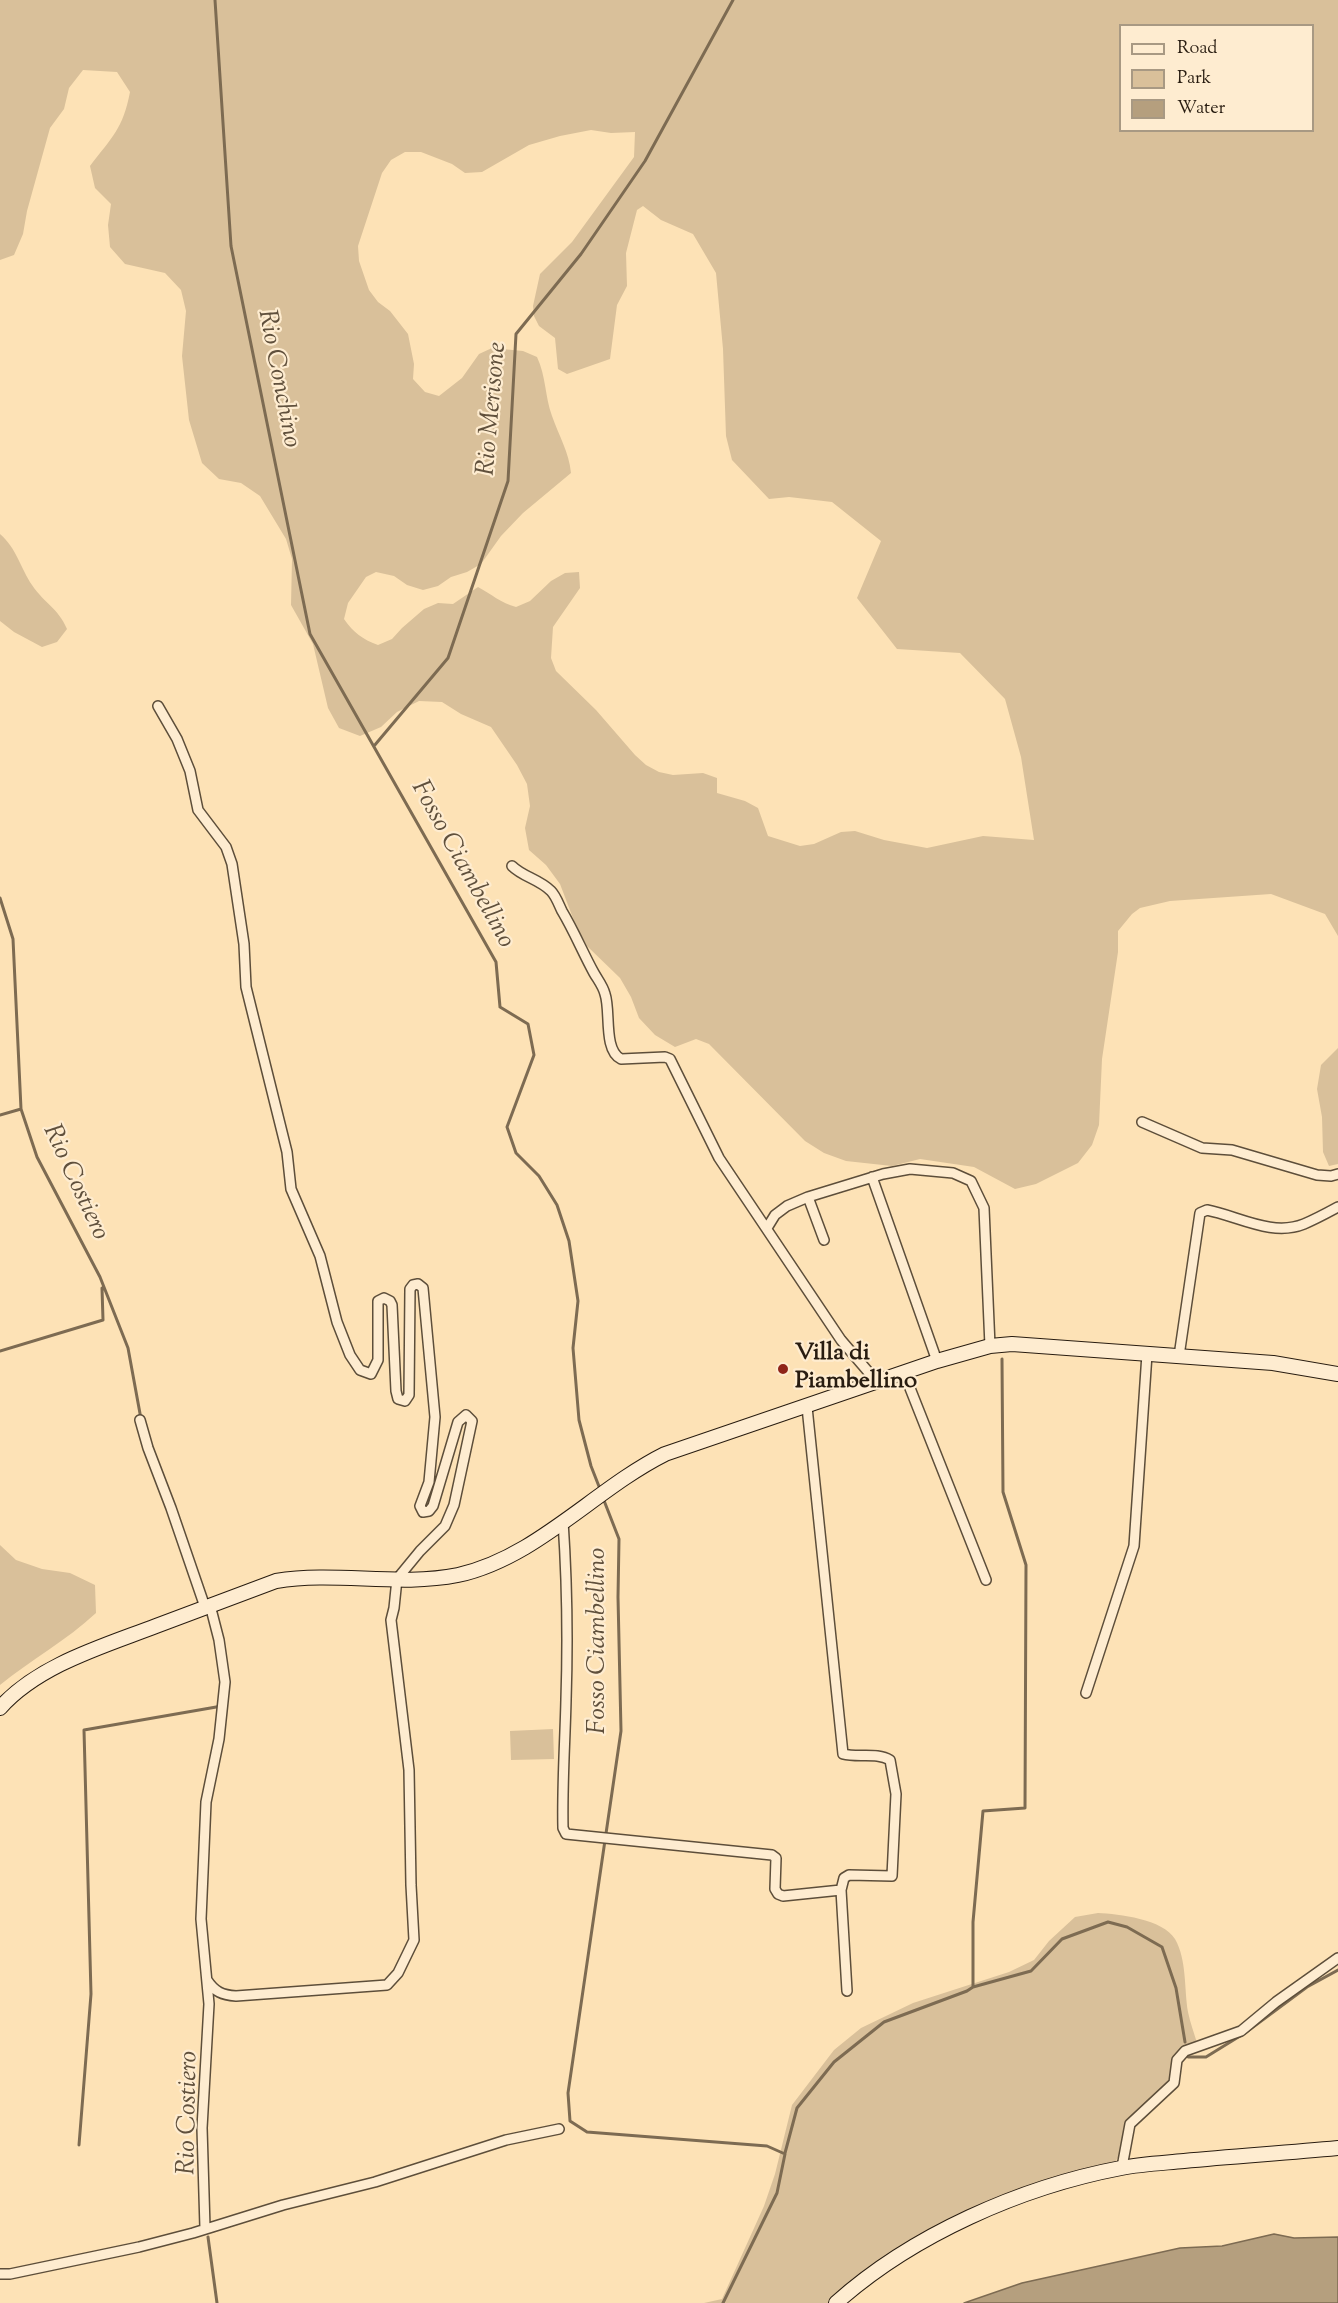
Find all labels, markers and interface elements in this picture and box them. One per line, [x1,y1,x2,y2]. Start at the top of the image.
legend [1119,24,1314,132]
text: Road [1177,36,1217,62]
text: Park [1177,66,1211,92]
text: Water [1177,96,1225,122]
water label: Rio Conchino [248,308,306,450]
water label: Rio Merisone [473,341,515,477]
water label: Fosso Ciambellino [402,776,520,954]
water label: Rio Costiero [34,1120,114,1246]
place label: Villa di Piambellino [795,1341,917,1397]
marker: Villa di Piambellino [776,1362,790,1376]
water label: Fosso Ciambellino [584,1548,616,1734]
water label: Rio Costiero [173,2051,207,2175]

